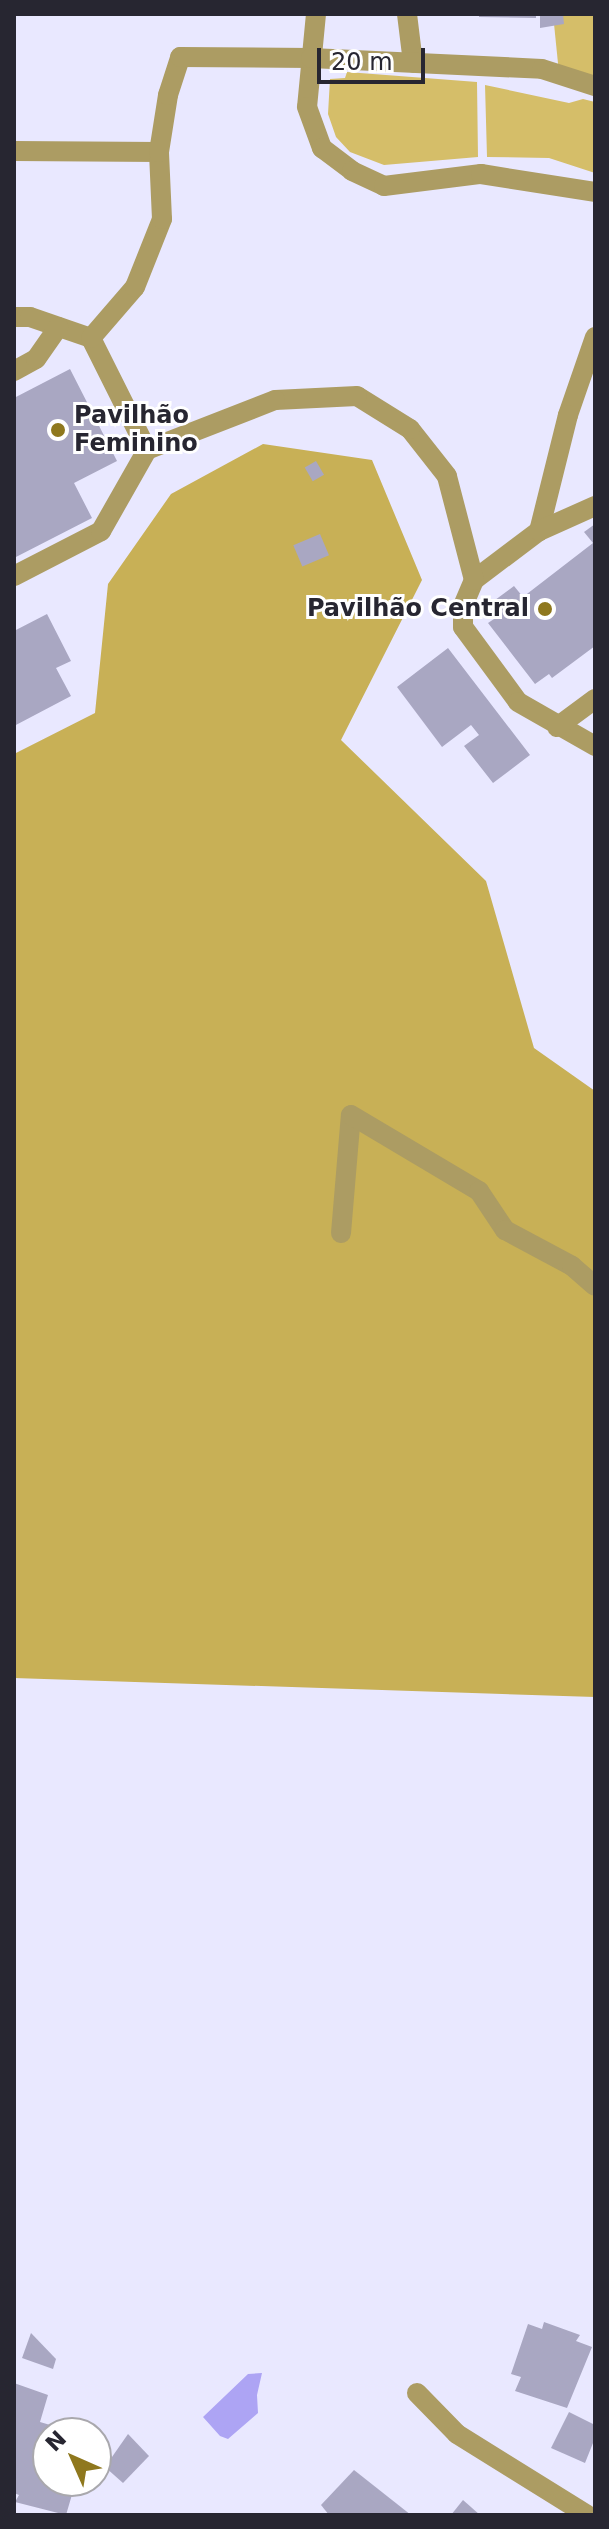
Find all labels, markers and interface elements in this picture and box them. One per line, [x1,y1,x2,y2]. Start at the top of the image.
scale bar [321,32,429,82]
text: 20 m [331,48,393,76]
place label: Pavilhão Feminino [74,402,198,458]
marker: Pavilhão Feminino [49,421,67,439]
place label: Pavilhão Central [307,595,529,623]
marker: Pavilhão Central [536,600,554,618]
north arrow [32,2417,112,2497]
text: N [41,2426,71,2456]

